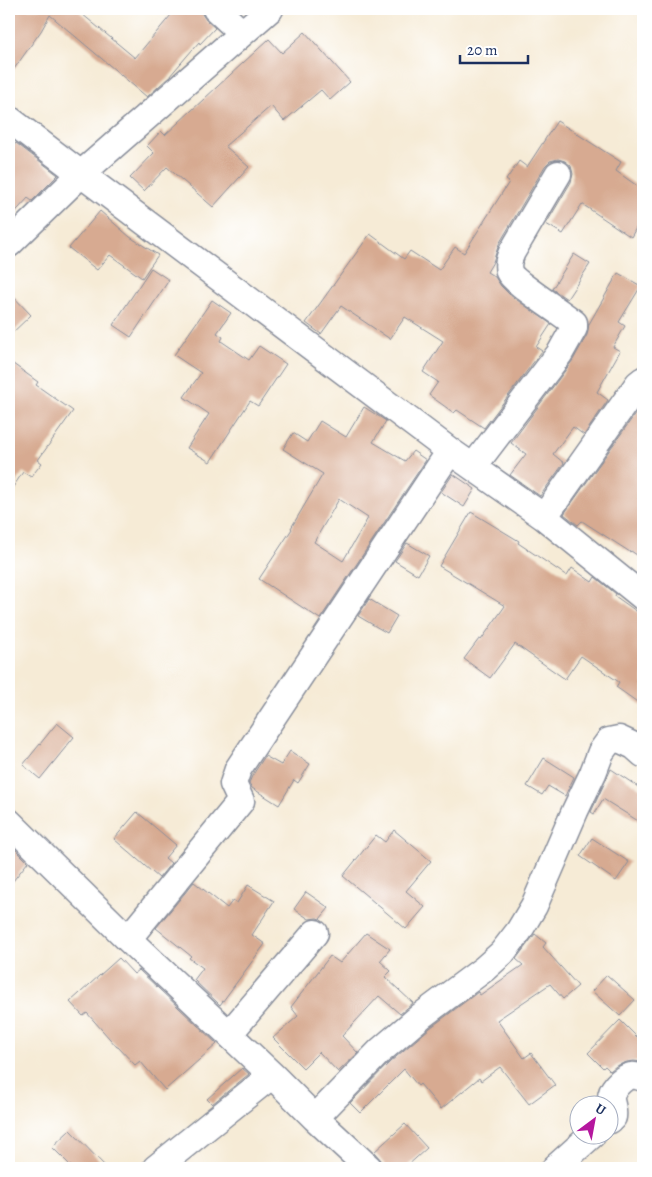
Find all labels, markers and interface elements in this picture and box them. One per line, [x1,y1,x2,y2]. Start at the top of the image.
scale bar [460,32,527,64]
text: 20 m [467,40,498,60]
north arrow [570,1094,620,1144]
text: U [592,1099,610,1120]

